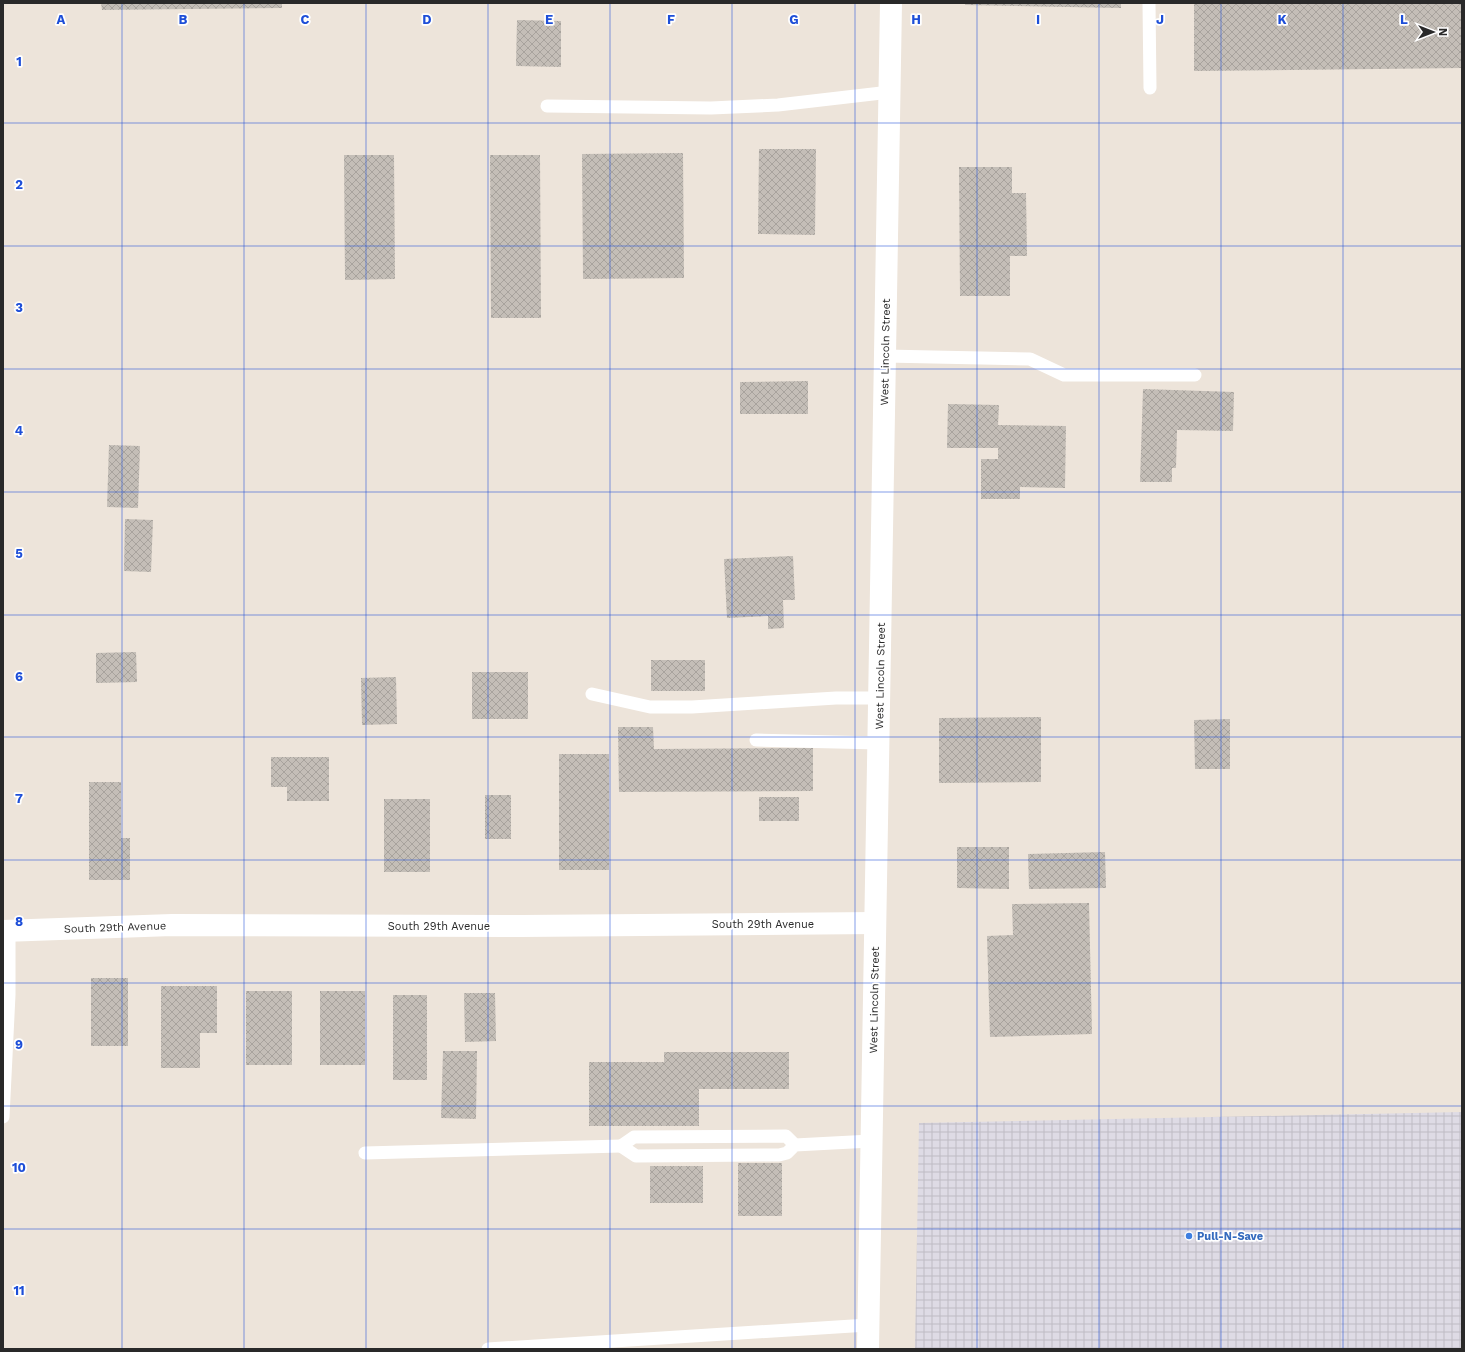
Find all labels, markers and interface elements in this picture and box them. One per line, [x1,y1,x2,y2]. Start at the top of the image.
text: A [57,12,66,27]
text: B [179,12,188,27]
text: C [301,12,310,27]
text: D [422,12,432,27]
text: E [545,12,553,27]
text: F [667,12,675,27]
text: G [789,12,799,27]
text: H [911,12,921,27]
text: I [1036,12,1040,27]
text: J [1156,12,1164,27]
text: K [1277,12,1287,27]
text: L [1400,12,1408,27]
north arrow [1413,12,1453,52]
text: N [1436,28,1449,36]
text: 1 [16,54,22,69]
text: 2 [15,177,23,192]
street label: West Lincoln Street [878,298,893,406]
text: 3 [15,300,23,315]
text: 4 [15,423,24,438]
text: 5 [15,546,23,561]
street label: West Lincoln Street [873,622,888,730]
text: 6 [15,669,23,684]
text: 7 [15,791,23,806]
text: 8 [15,914,23,929]
street label: South 29th Avenue [712,918,814,931]
street label: South 29th Avenue [64,919,166,936]
street label: South 29th Avenue [388,920,490,933]
street label: West Lincoln Street [867,946,882,1054]
text: 9 [15,1037,23,1052]
text: 10 [12,1160,26,1175]
place label: Pull-N-Save [1197,1230,1263,1243]
marker: Pull-N-Save [1184,1231,1194,1241]
text: 11 [13,1283,25,1298]

